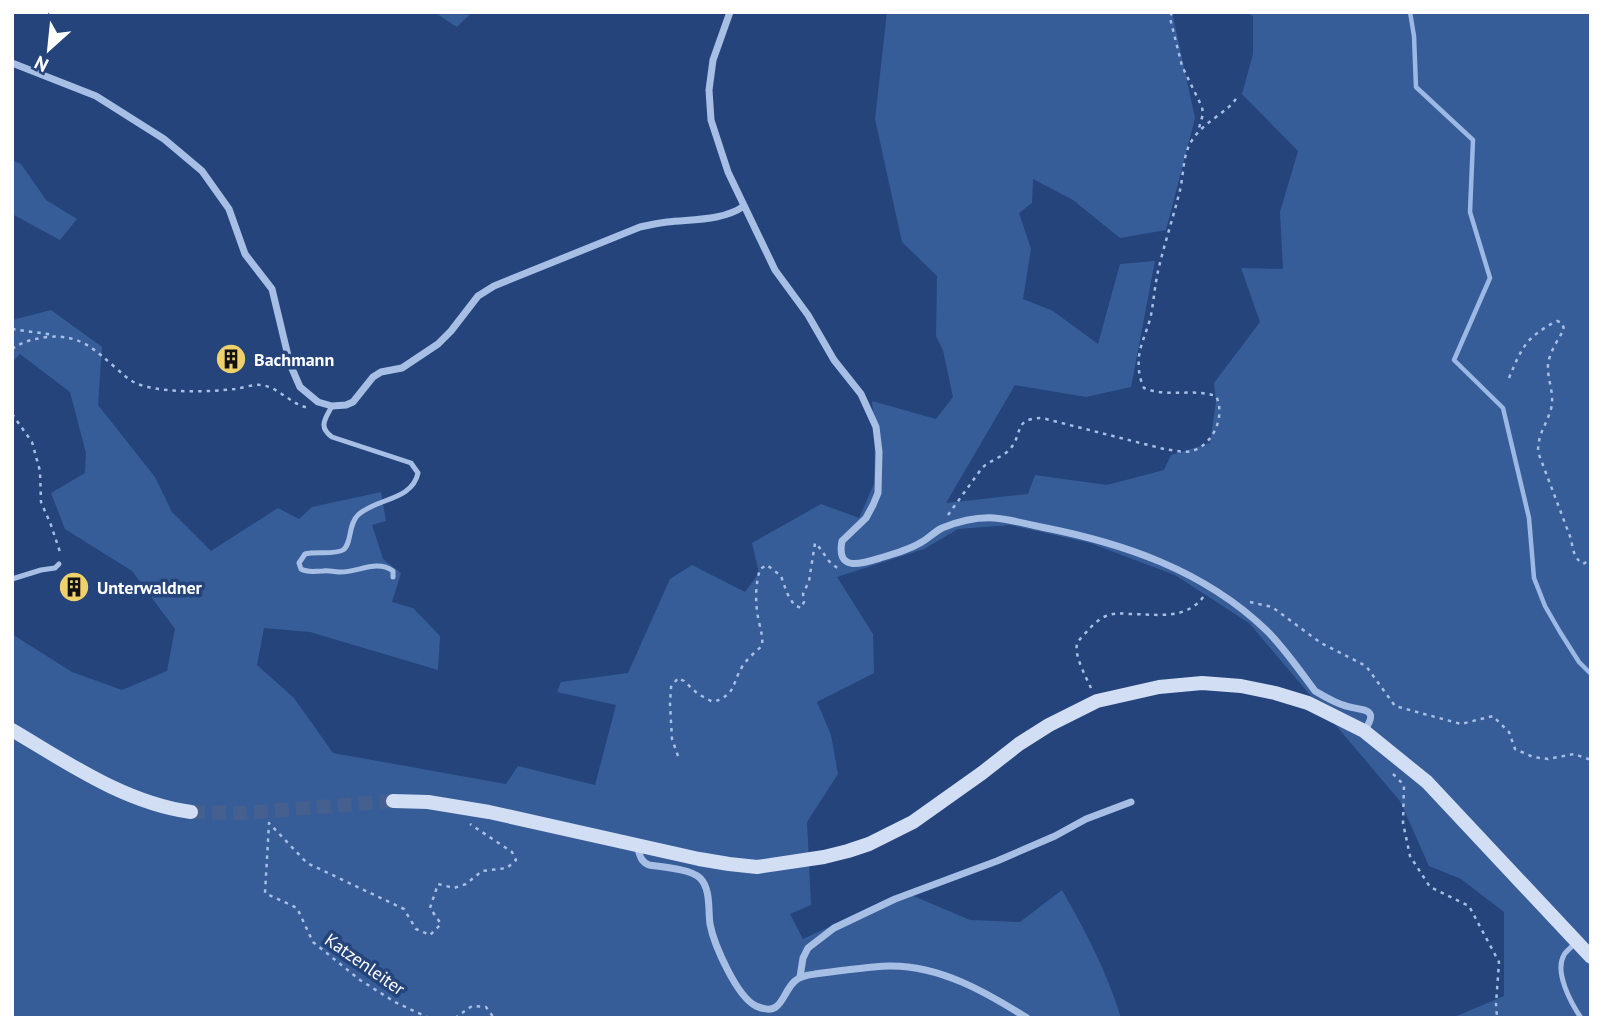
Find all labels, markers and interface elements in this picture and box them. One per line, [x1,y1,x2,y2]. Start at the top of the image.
north arrow [14,14,84,84]
text: N [30,51,52,78]
building icon: Bachmann [214,342,248,376]
place label: Bachmann [254,348,334,371]
building icon: Unterwaldner [57,570,91,604]
place label: Unterwaldner [97,576,203,599]
street label: Katzenleiter [320,928,410,1000]

